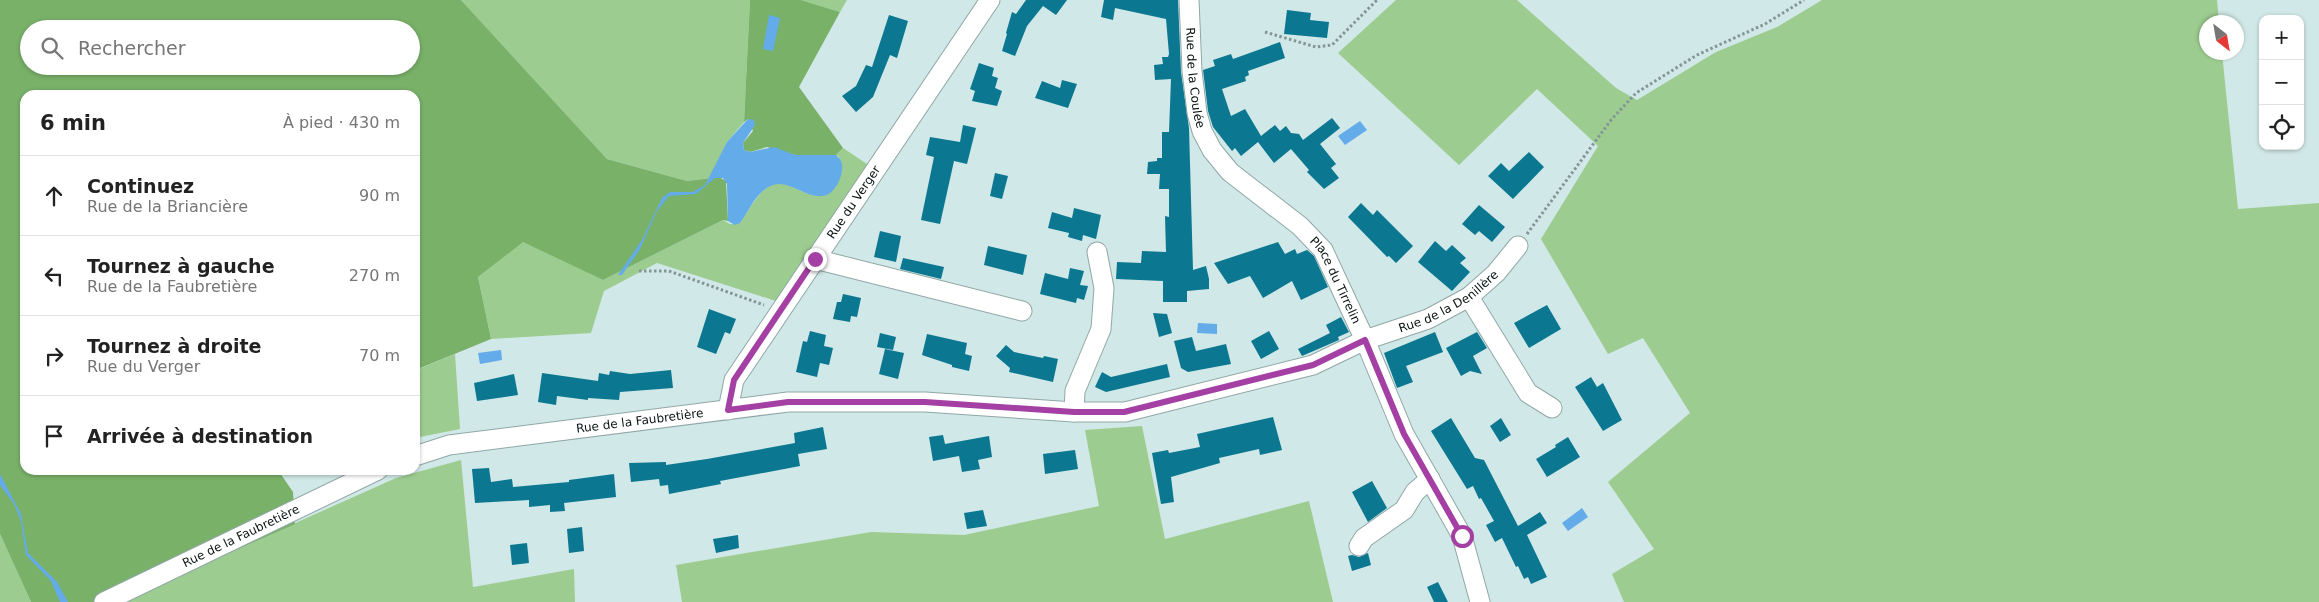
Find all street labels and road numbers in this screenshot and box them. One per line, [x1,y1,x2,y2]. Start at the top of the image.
street label: Rue de la Coulée [1183,27,1208,130]
street label: Rue du Verger [824,163,883,241]
street label: Place du Tirrelin [1307,234,1363,326]
street label: Rue de la Denillère [1397,267,1501,335]
street label: Rue de la Faubretière [575,406,704,436]
street label: Rue de la Faubretière [180,502,302,570]

